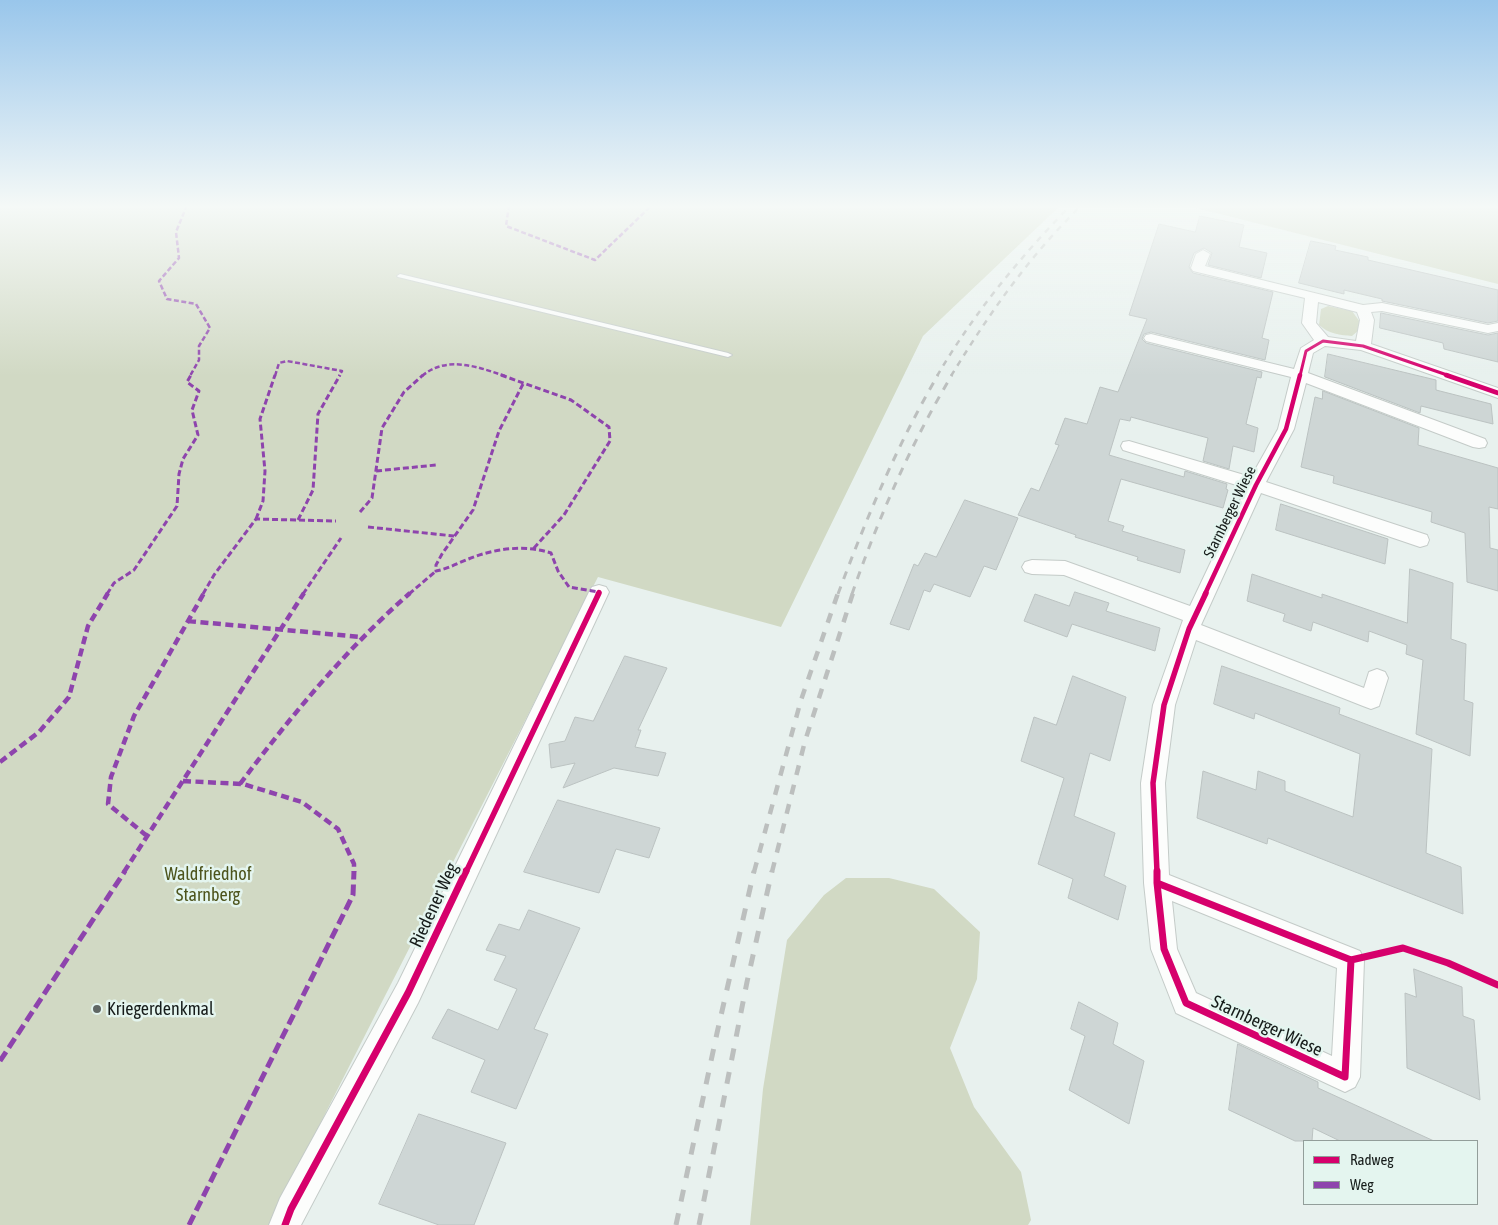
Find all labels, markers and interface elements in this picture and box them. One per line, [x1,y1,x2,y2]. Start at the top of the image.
street label: Starnberger Wiese [1200,463,1260,561]
street label: Riedener Weg [405,859,463,951]
park label: Waldfriedhof Starnberg [164,863,252,906]
street label: Starnberger Wiese [1208,991,1326,1061]
place label: Kriegerdenkmal [107,998,214,1020]
marker: Kriegerdenkmal [91,1003,103,1015]
legend [1303,1140,1478,1205]
text: Radweg [1350,1151,1394,1168]
text: Weg [1350,1176,1374,1193]

